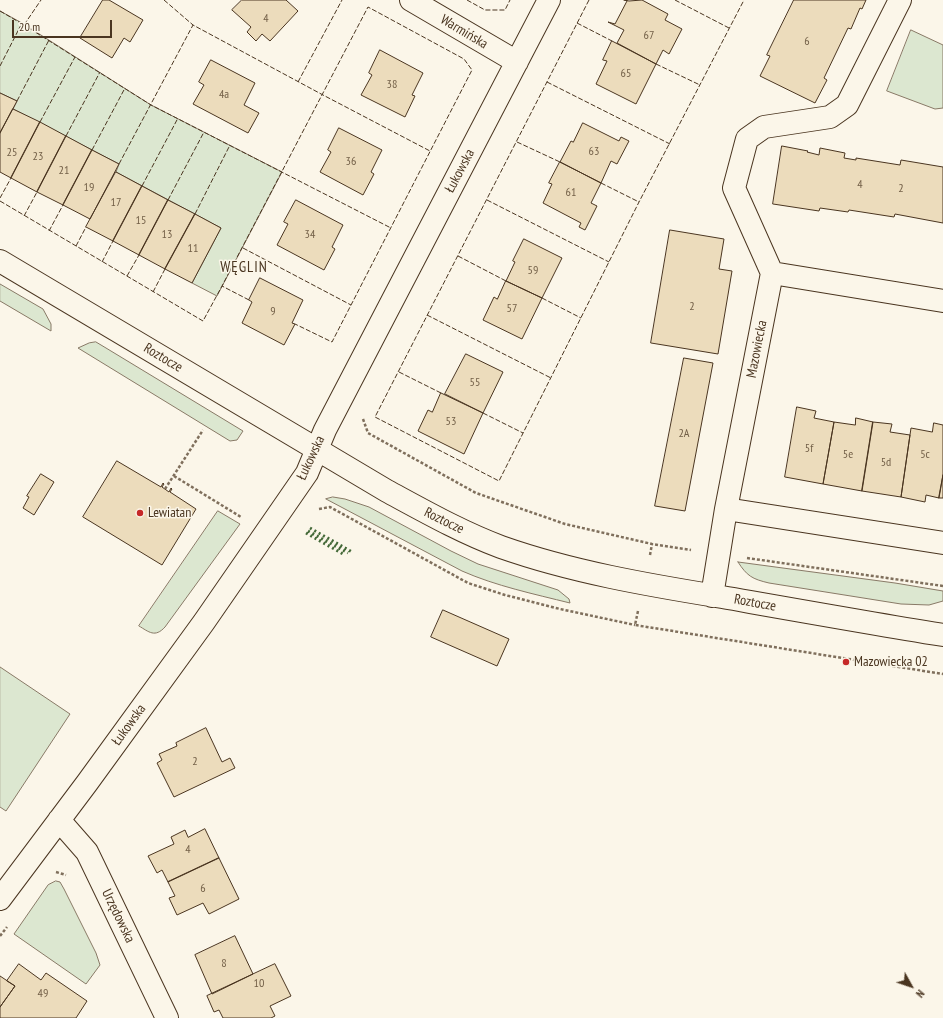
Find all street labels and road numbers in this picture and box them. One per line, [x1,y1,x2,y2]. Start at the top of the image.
street label: Warmińska [437,11,491,53]
street label: Łukowska [442,146,478,196]
street label: Mazowiecka [743,319,771,379]
street label: Roztocze [141,340,185,376]
street label: Łukowska [293,433,329,483]
street label: Roztocze [421,504,467,538]
street label: Roztocze [733,591,777,615]
street label: Łukowska [108,701,150,749]
street label: Urzędowska [98,886,138,946]

